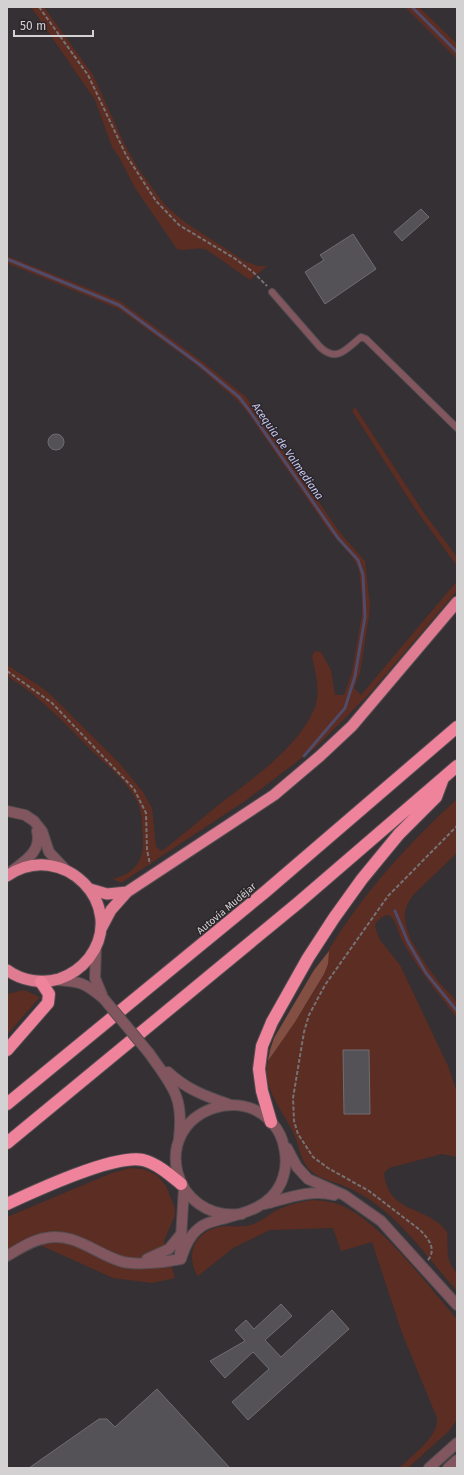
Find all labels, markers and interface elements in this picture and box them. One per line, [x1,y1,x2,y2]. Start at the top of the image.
scale bar [14,12,93,38]
text: 50 m [20,19,46,33]
water label: Acequia de Valmediana [249,400,326,502]
street label: Autovía Mudéjar [194,880,259,937]

